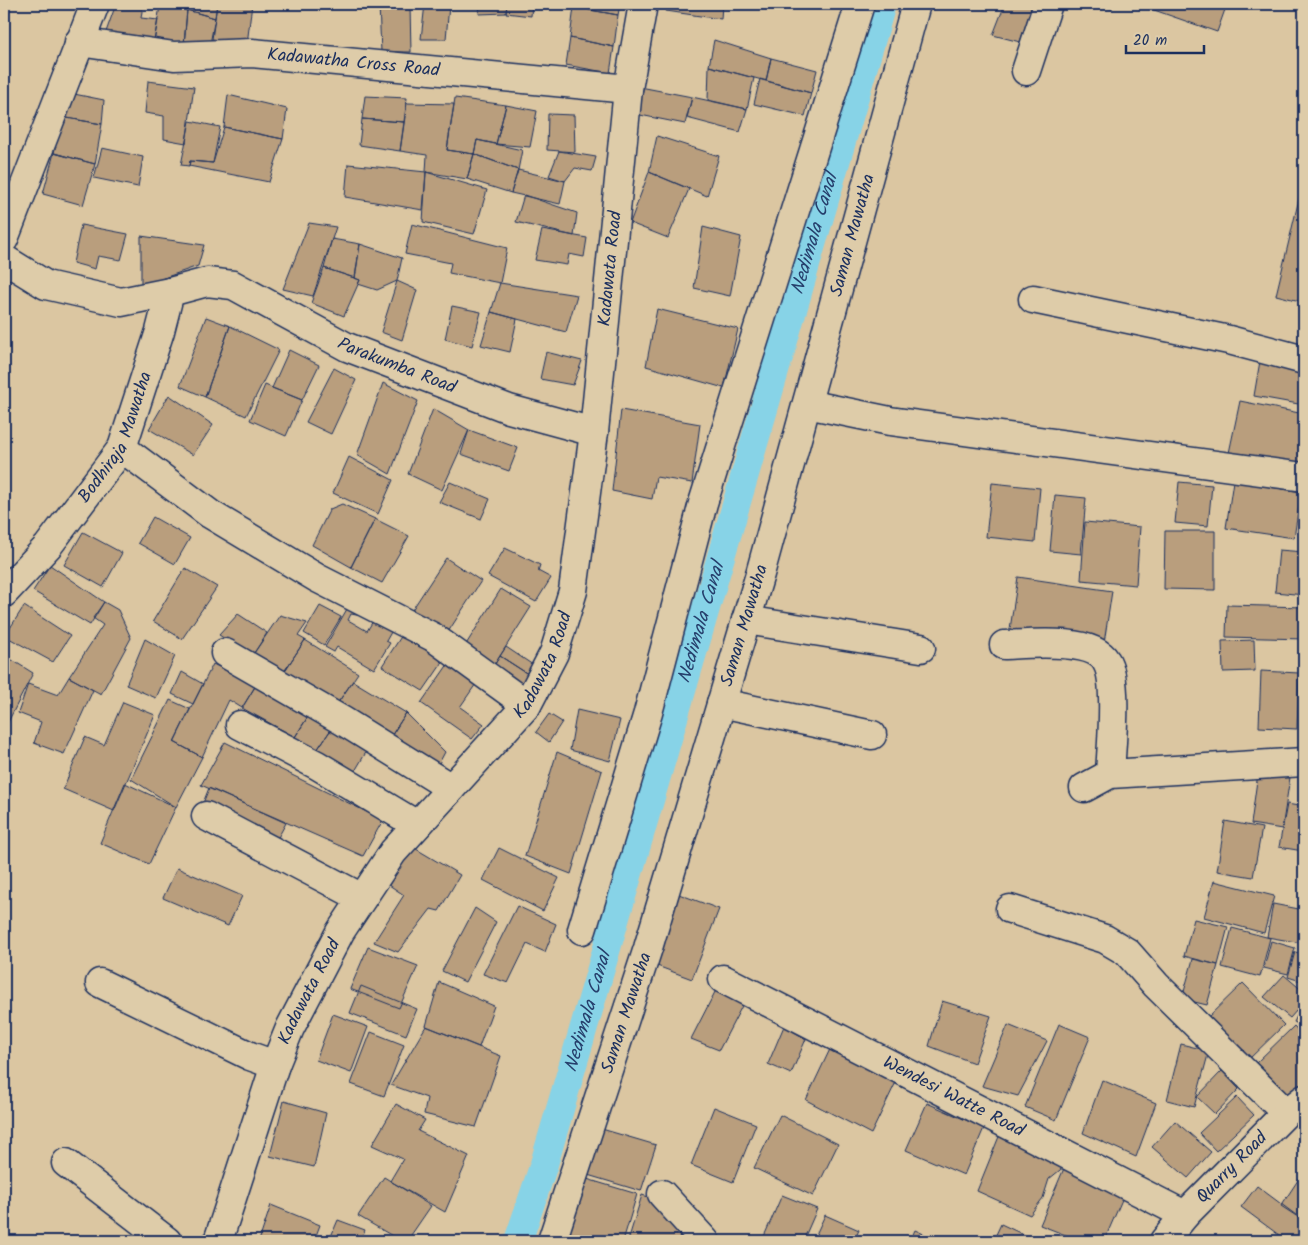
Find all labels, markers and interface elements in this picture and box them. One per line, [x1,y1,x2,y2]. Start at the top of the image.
scale bar [1126,22,1203,54]
text: 20 m [1133,29,1167,53]
street label: Kadawatha Cross Road [266,40,442,85]
water label: Nedimala Canal [783,167,848,298]
street label: Saman Mawatha [822,171,883,300]
street label: Kadawata Road [590,209,630,328]
street label: Parakumba Road [332,330,461,402]
street label: Bodhiraja Mawatha [71,368,160,509]
water label: Nedimala Canal [670,555,734,687]
street label: Saman Mawatha [713,561,776,690]
street label: Kadawata Road [506,607,581,726]
street label: Kadawata Road [270,933,349,1049]
water label: Nedimala Canal [557,944,621,1076]
street label: Saman Mawatha [593,949,660,1077]
street label: Wendesi Watte Road [878,1048,1031,1146]
street label: Quarry Road [1189,1124,1275,1211]

